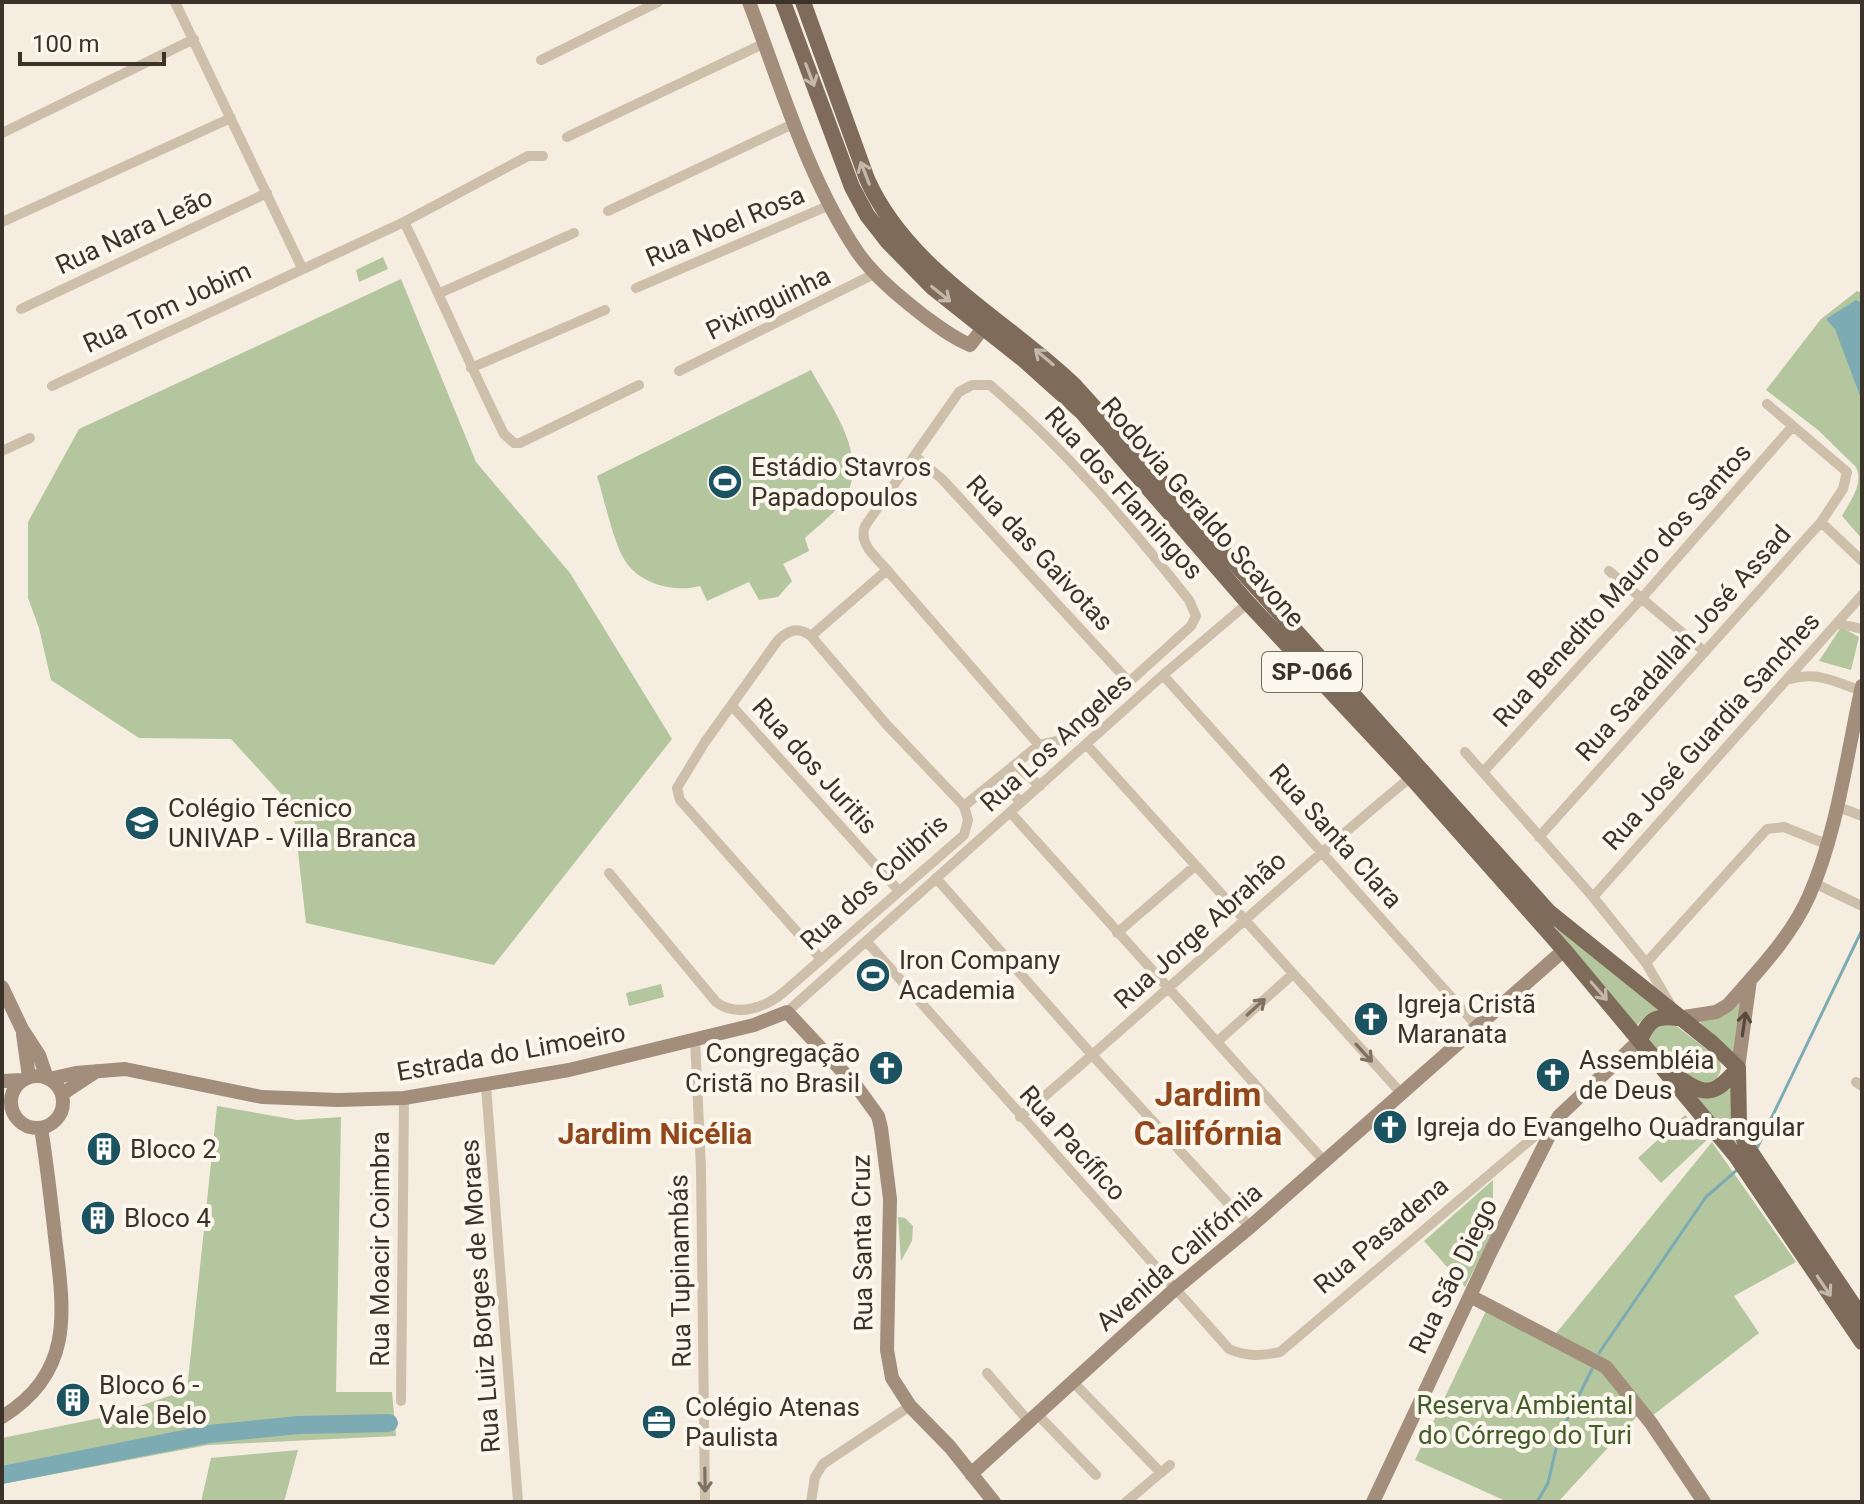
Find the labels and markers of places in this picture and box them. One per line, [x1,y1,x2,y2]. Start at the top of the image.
place label: Estádio Stavros Papadopoulos [751,452,931,512]
sports icon: Estádio Stavros Papadopoulos [706,463,744,501]
place label: Colégio Técnico UNIVAP - Villa Branca [168,793,416,853]
school or university icon: Colégio Técnico UNIVAP - Villa Branca [123,804,161,842]
place label: Iron Company Academia [899,945,1060,1005]
sports icon: Iron Company Academia [854,956,892,994]
place label: Igreja Cristã Maranata [1397,989,1536,1049]
church icon: Igreja Cristã Maranata [1352,1000,1390,1038]
place label: Congregação Cristã no Brasil [685,1038,860,1098]
place label: Assembléia de Deus [1579,1045,1715,1105]
church icon: Congregação Cristã no Brasil [867,1049,905,1087]
church icon: Assembléia de Deus [1534,1056,1572,1094]
church icon: Igreja do Evangelho Quadrangular [1371,1108,1409,1146]
place label: Igreja do Evangelho Quadrangular [1416,1112,1805,1142]
building icon: Bloco 2 [85,1130,123,1168]
place label: Bloco 2 [130,1134,217,1164]
building icon: Bloco 4 [79,1199,117,1237]
place label: Bloco 4 [124,1203,211,1233]
place label: Bloco 6 - Vale Belo [99,1370,207,1430]
building icon: Bloco 6 - Vale Belo [54,1381,92,1419]
place label: Colégio Atenas Paulista [685,1392,860,1452]
office icon: Colégio Atenas Paulista [640,1403,678,1441]

